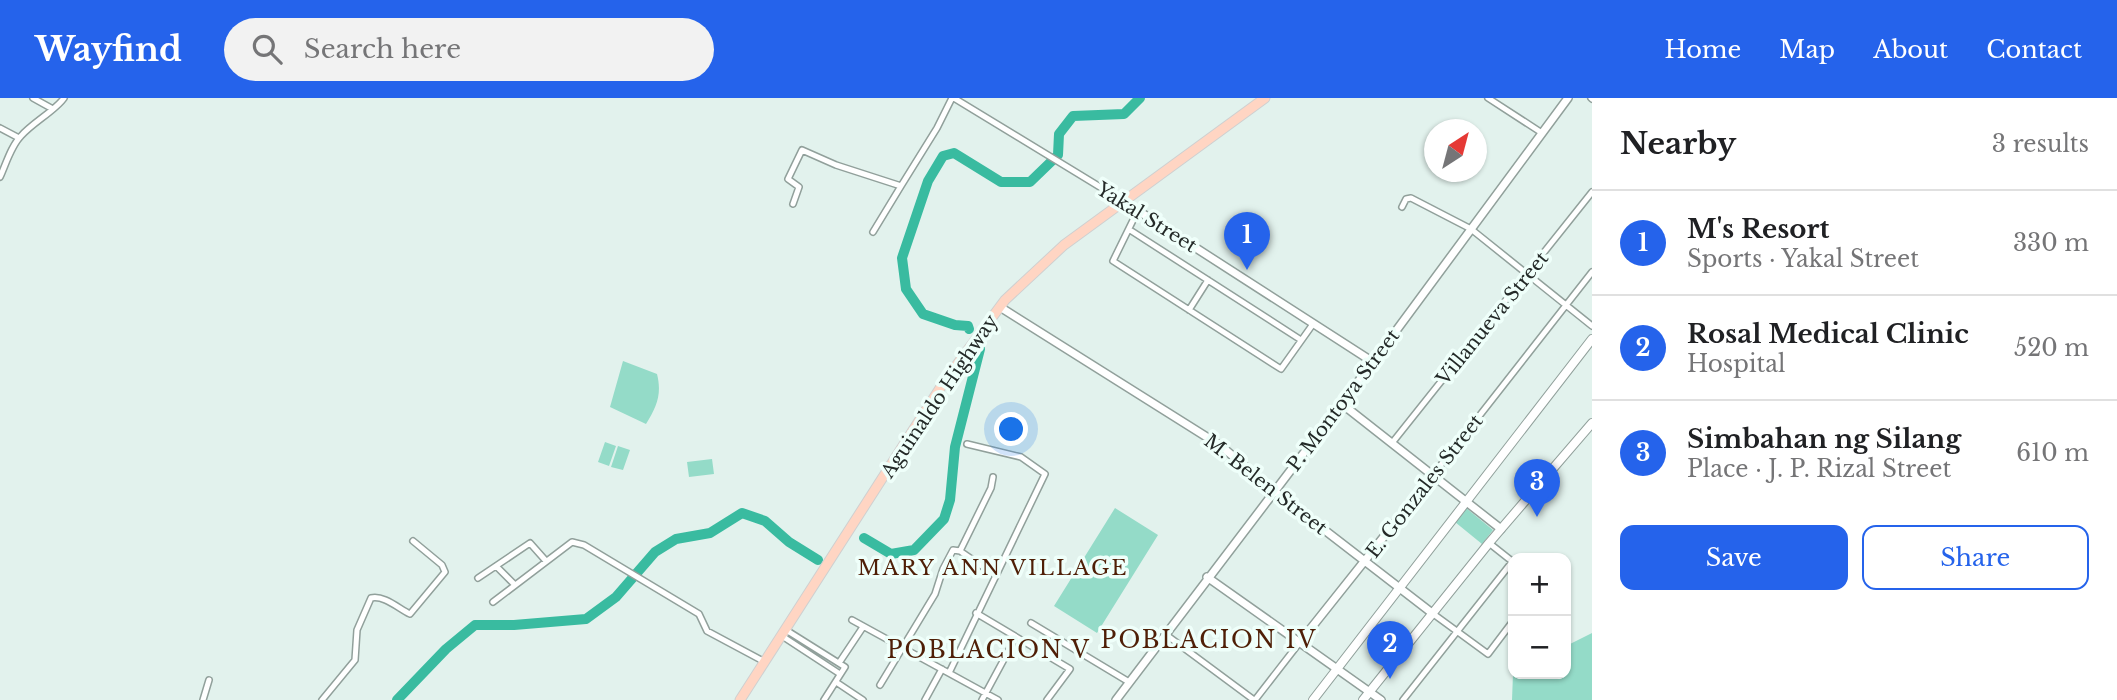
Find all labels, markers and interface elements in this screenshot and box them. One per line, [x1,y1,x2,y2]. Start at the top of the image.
search box [224,18,714,81]
text: Wayfind [35,29,182,70]
icon: search [248,30,286,68]
text: Search here [304,33,461,65]
text: Home [1665,35,1741,64]
text: Map [1779,35,1835,64]
text: About [1873,35,1948,64]
text: Contact [1986,35,2082,64]
north arrow [1424,119,1487,182]
text: Nearby [1620,125,1736,162]
text: 3 results [1992,130,2089,158]
street label: Yakal Street [1092,177,1202,258]
pin: 1 [1224,212,1270,270]
text: M's Resort [1687,213,1829,245]
text: 1 [1638,229,1648,257]
text: 330 m [2013,229,2089,257]
text: Sports · Yakal Street [1687,245,1919,273]
street label: Villanueva Street [1431,246,1554,390]
street label: Aguinaldo Highway [876,310,1003,483]
text: Rosal Medical Clinic [1687,318,1969,350]
street label: P. Montoya Street [1282,324,1405,476]
text: 2 [1636,334,1650,362]
text: 520 m [2014,334,2089,362]
text: Hospital [1687,350,1786,378]
street label: E. Gonzales Street [1361,409,1488,563]
your location [994,412,1028,446]
text: Simbahan ng Silang [1687,423,1961,455]
street label: M. Belen Street [1200,429,1332,540]
text: 3 [1636,439,1650,467]
text: 610 m [2016,439,2089,467]
text: Place · J. P. Rizal Street [1687,455,1951,483]
pin: 3 [1514,459,1560,517]
button: Save [1620,525,1848,590]
button: Share [1862,525,2089,590]
map controls [1508,553,1571,679]
button: + [1508,553,1571,616]
district label: MARY ANN VILLAGE [858,555,1128,581]
button: − [1508,616,1571,679]
pin: 2 [1367,621,1413,679]
district label: POBLACION IV [1101,626,1317,654]
district label: POBLACION V [887,636,1091,664]

